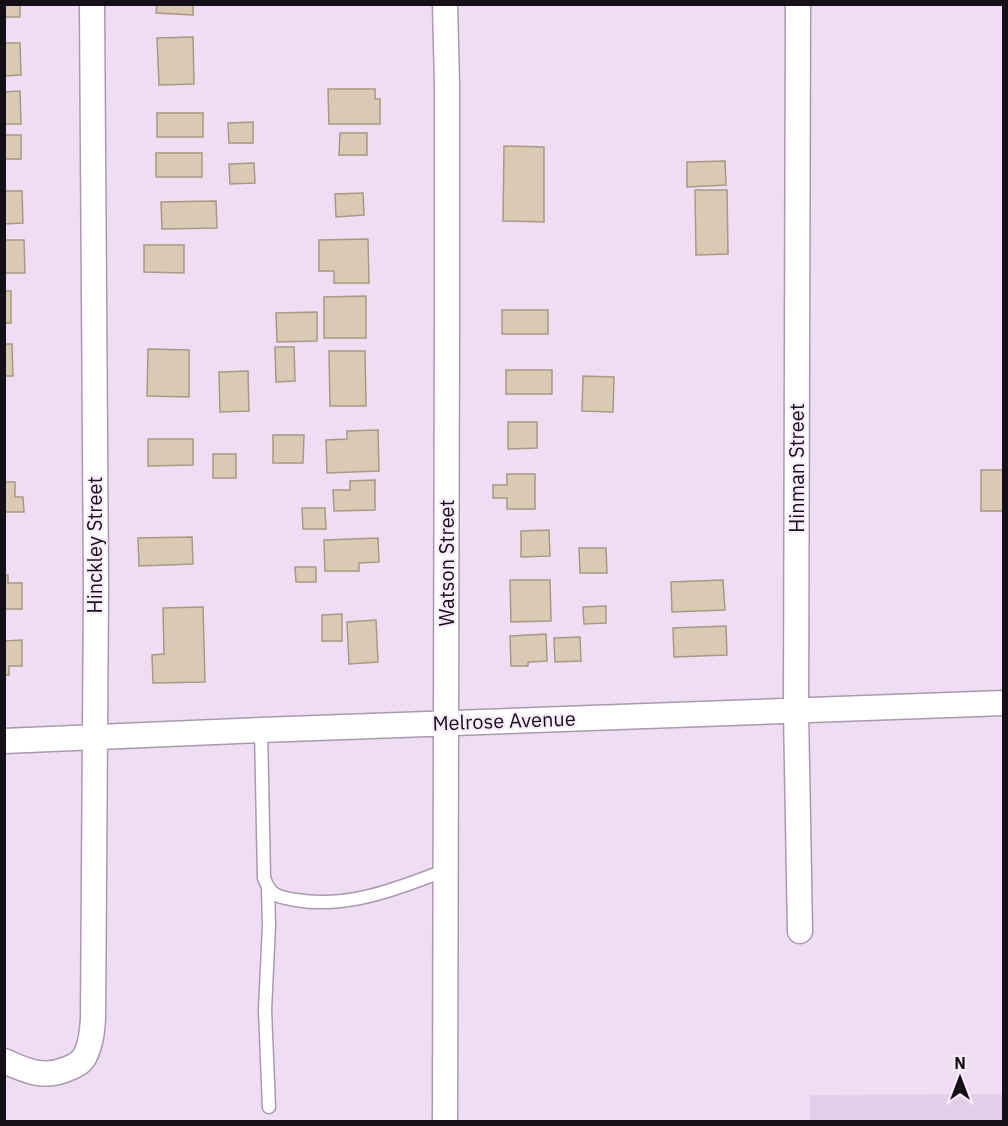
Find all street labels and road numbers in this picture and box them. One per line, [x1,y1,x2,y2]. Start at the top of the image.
street label: Hinman Street [783,403,810,533]
street label: Hinckley Street [81,477,108,613]
street label: Watson Street [433,499,460,627]
street label: Melrose Avenue [432,705,576,736]

